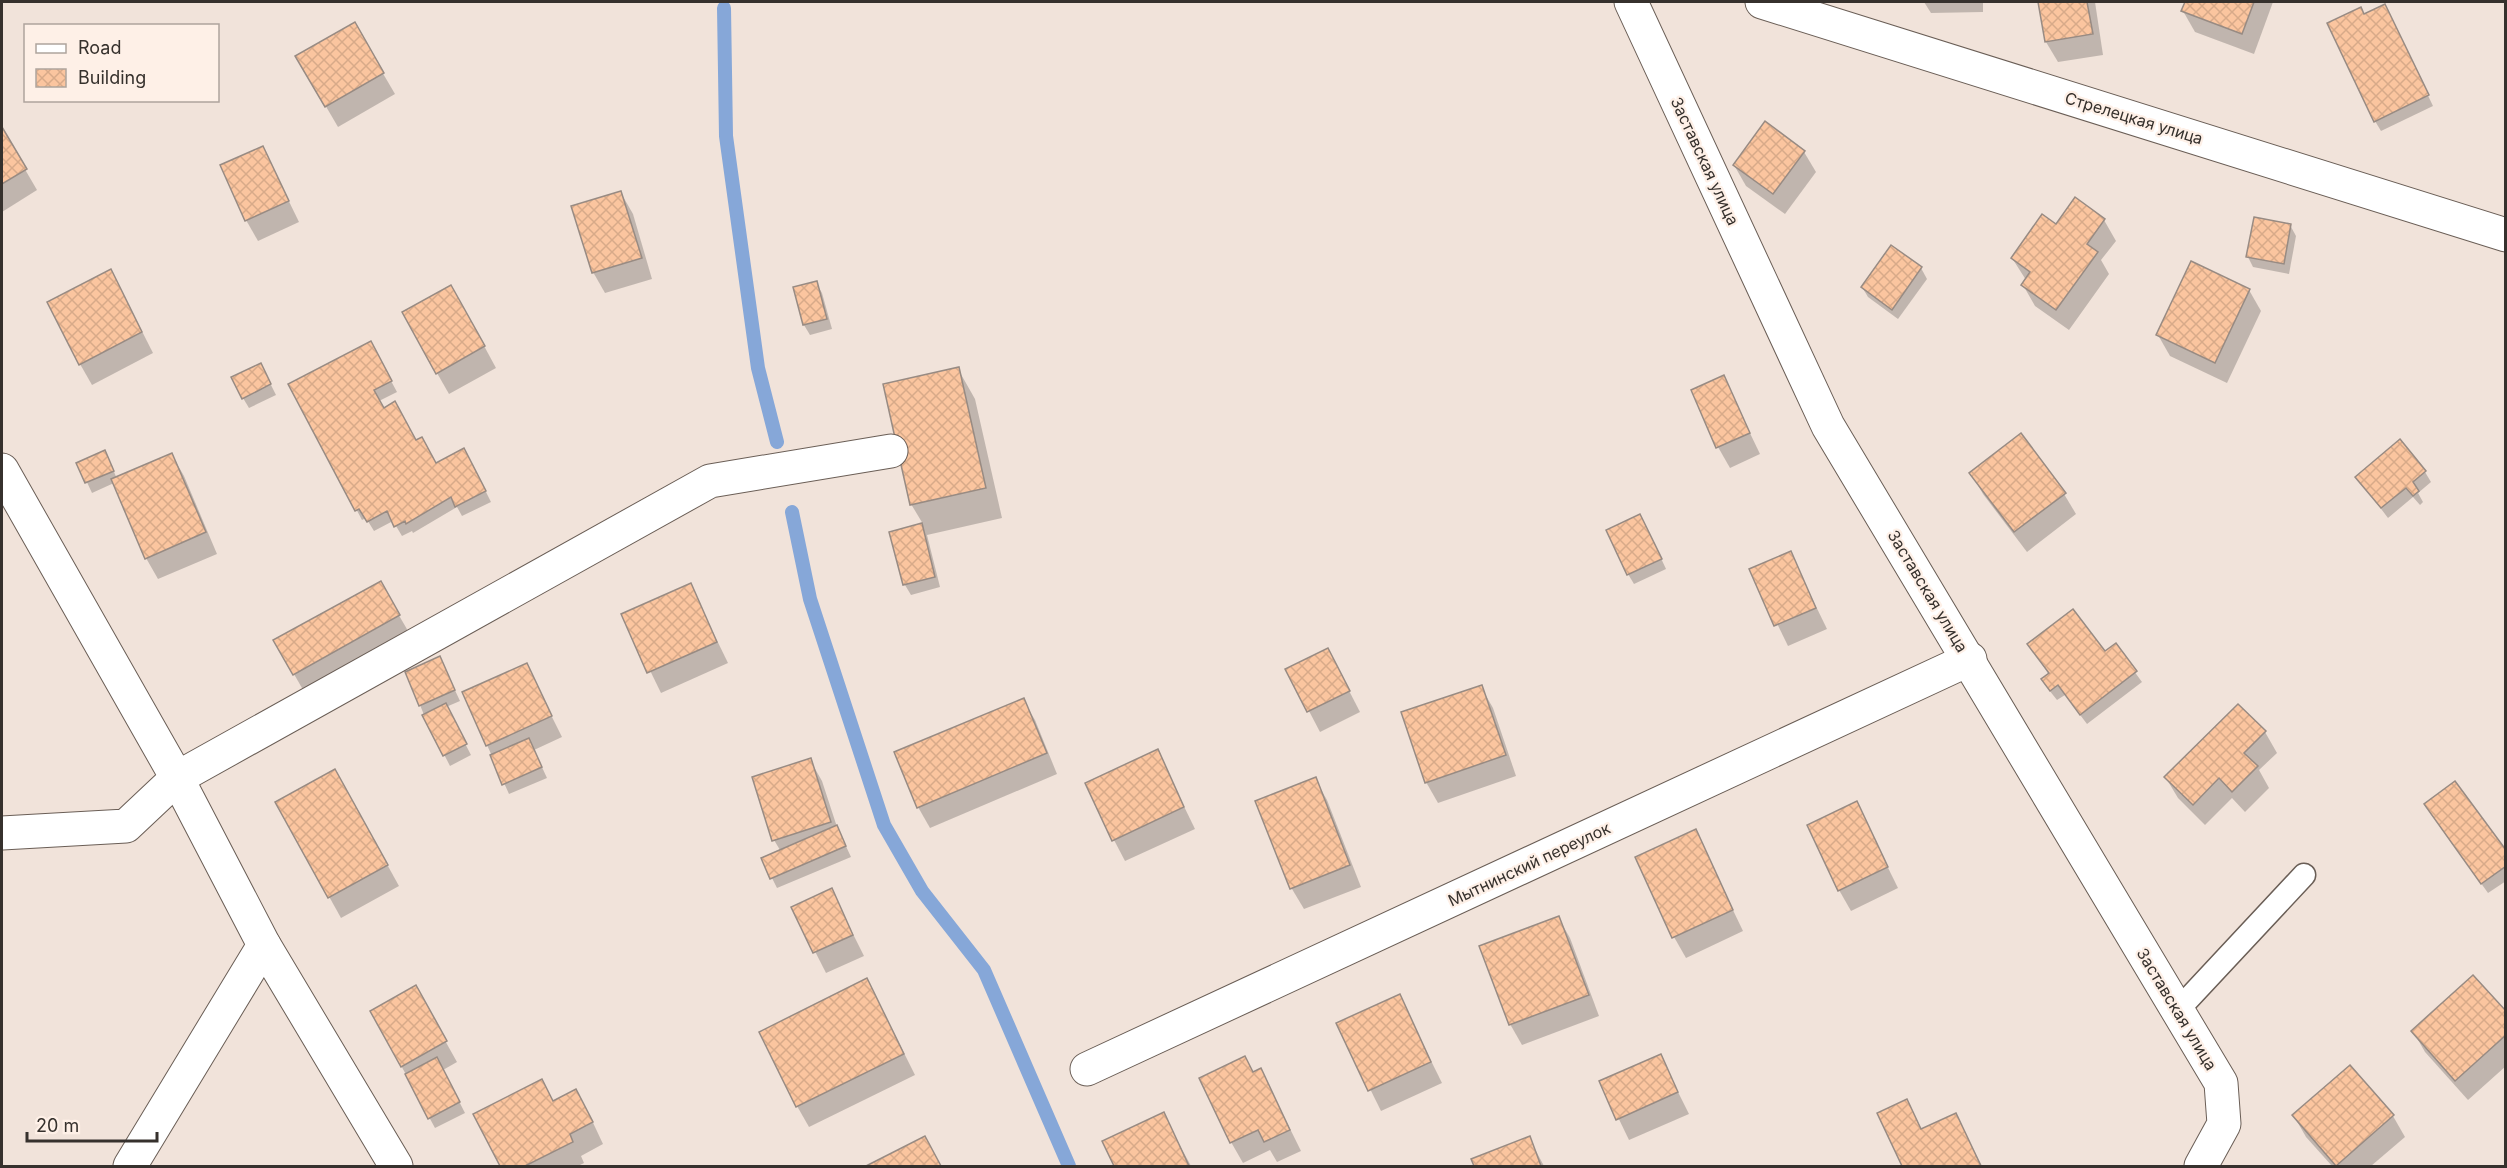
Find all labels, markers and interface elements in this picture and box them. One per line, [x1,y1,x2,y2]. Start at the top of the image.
legend [24,24,219,102]
text: Road [78,37,121,58]
text: Building [78,67,146,88]
street label: Стрелецкая улица [2063,88,2205,148]
street label: Заставская улица [1667,94,1743,228]
street label: Заставская улица [1884,526,1972,656]
street label: Мытнинский переулок [1445,817,1614,910]
street label: Заставская улица [2133,944,2221,1074]
scale bar [27,1105,158,1143]
text: 20 m [36,1115,79,1136]

